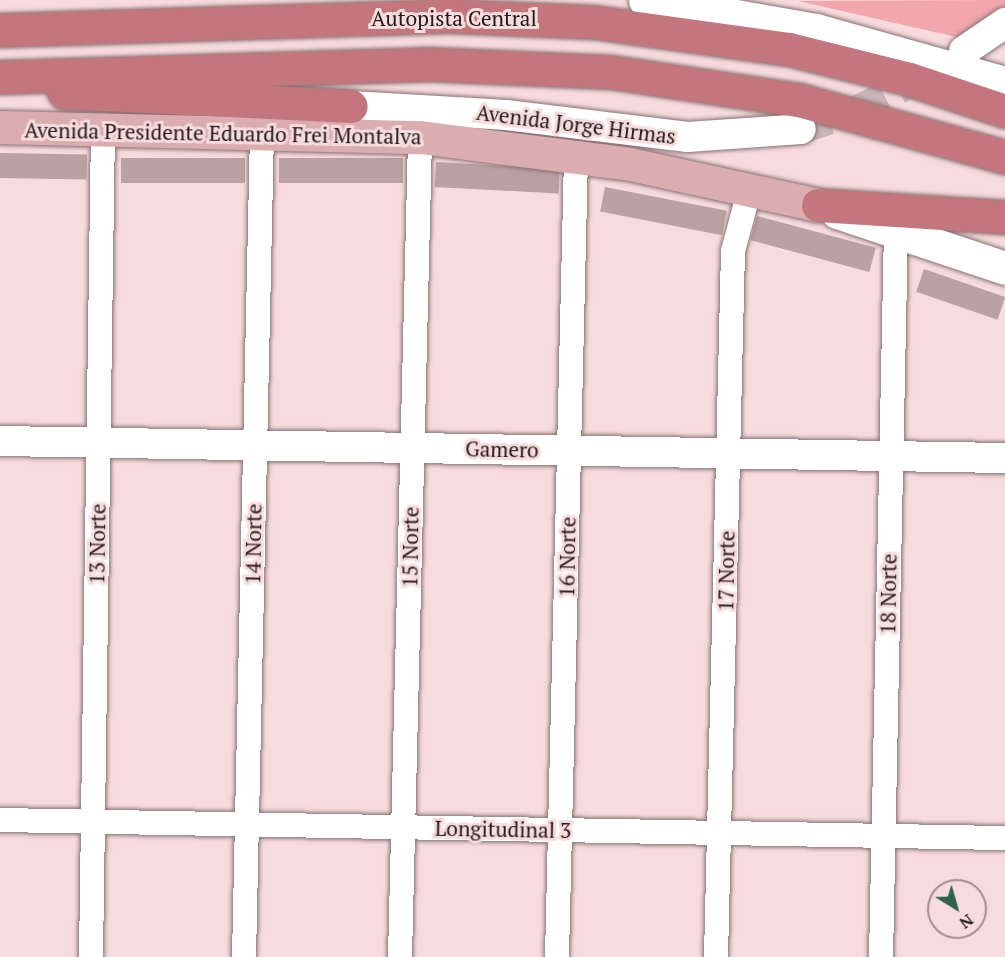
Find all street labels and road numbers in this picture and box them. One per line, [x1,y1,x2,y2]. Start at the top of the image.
street label: Autopista Central [371,5,537,31]
street label: Avenida Jorge Hirmas [475,99,677,149]
street label: Avenida Presidente Eduardo Frei Montalva [24,117,422,149]
street label: Gamero [465,436,539,462]
street label: 13 Norte [84,503,110,585]
street label: 14 Norte [240,503,266,585]
street label: 15 Norte [397,506,423,588]
street label: 16 Norte [554,516,580,598]
street label: 17 Norte [713,530,739,612]
street label: 18 Norte [875,553,901,635]
street label: Longitudinal 3 [435,815,571,843]

